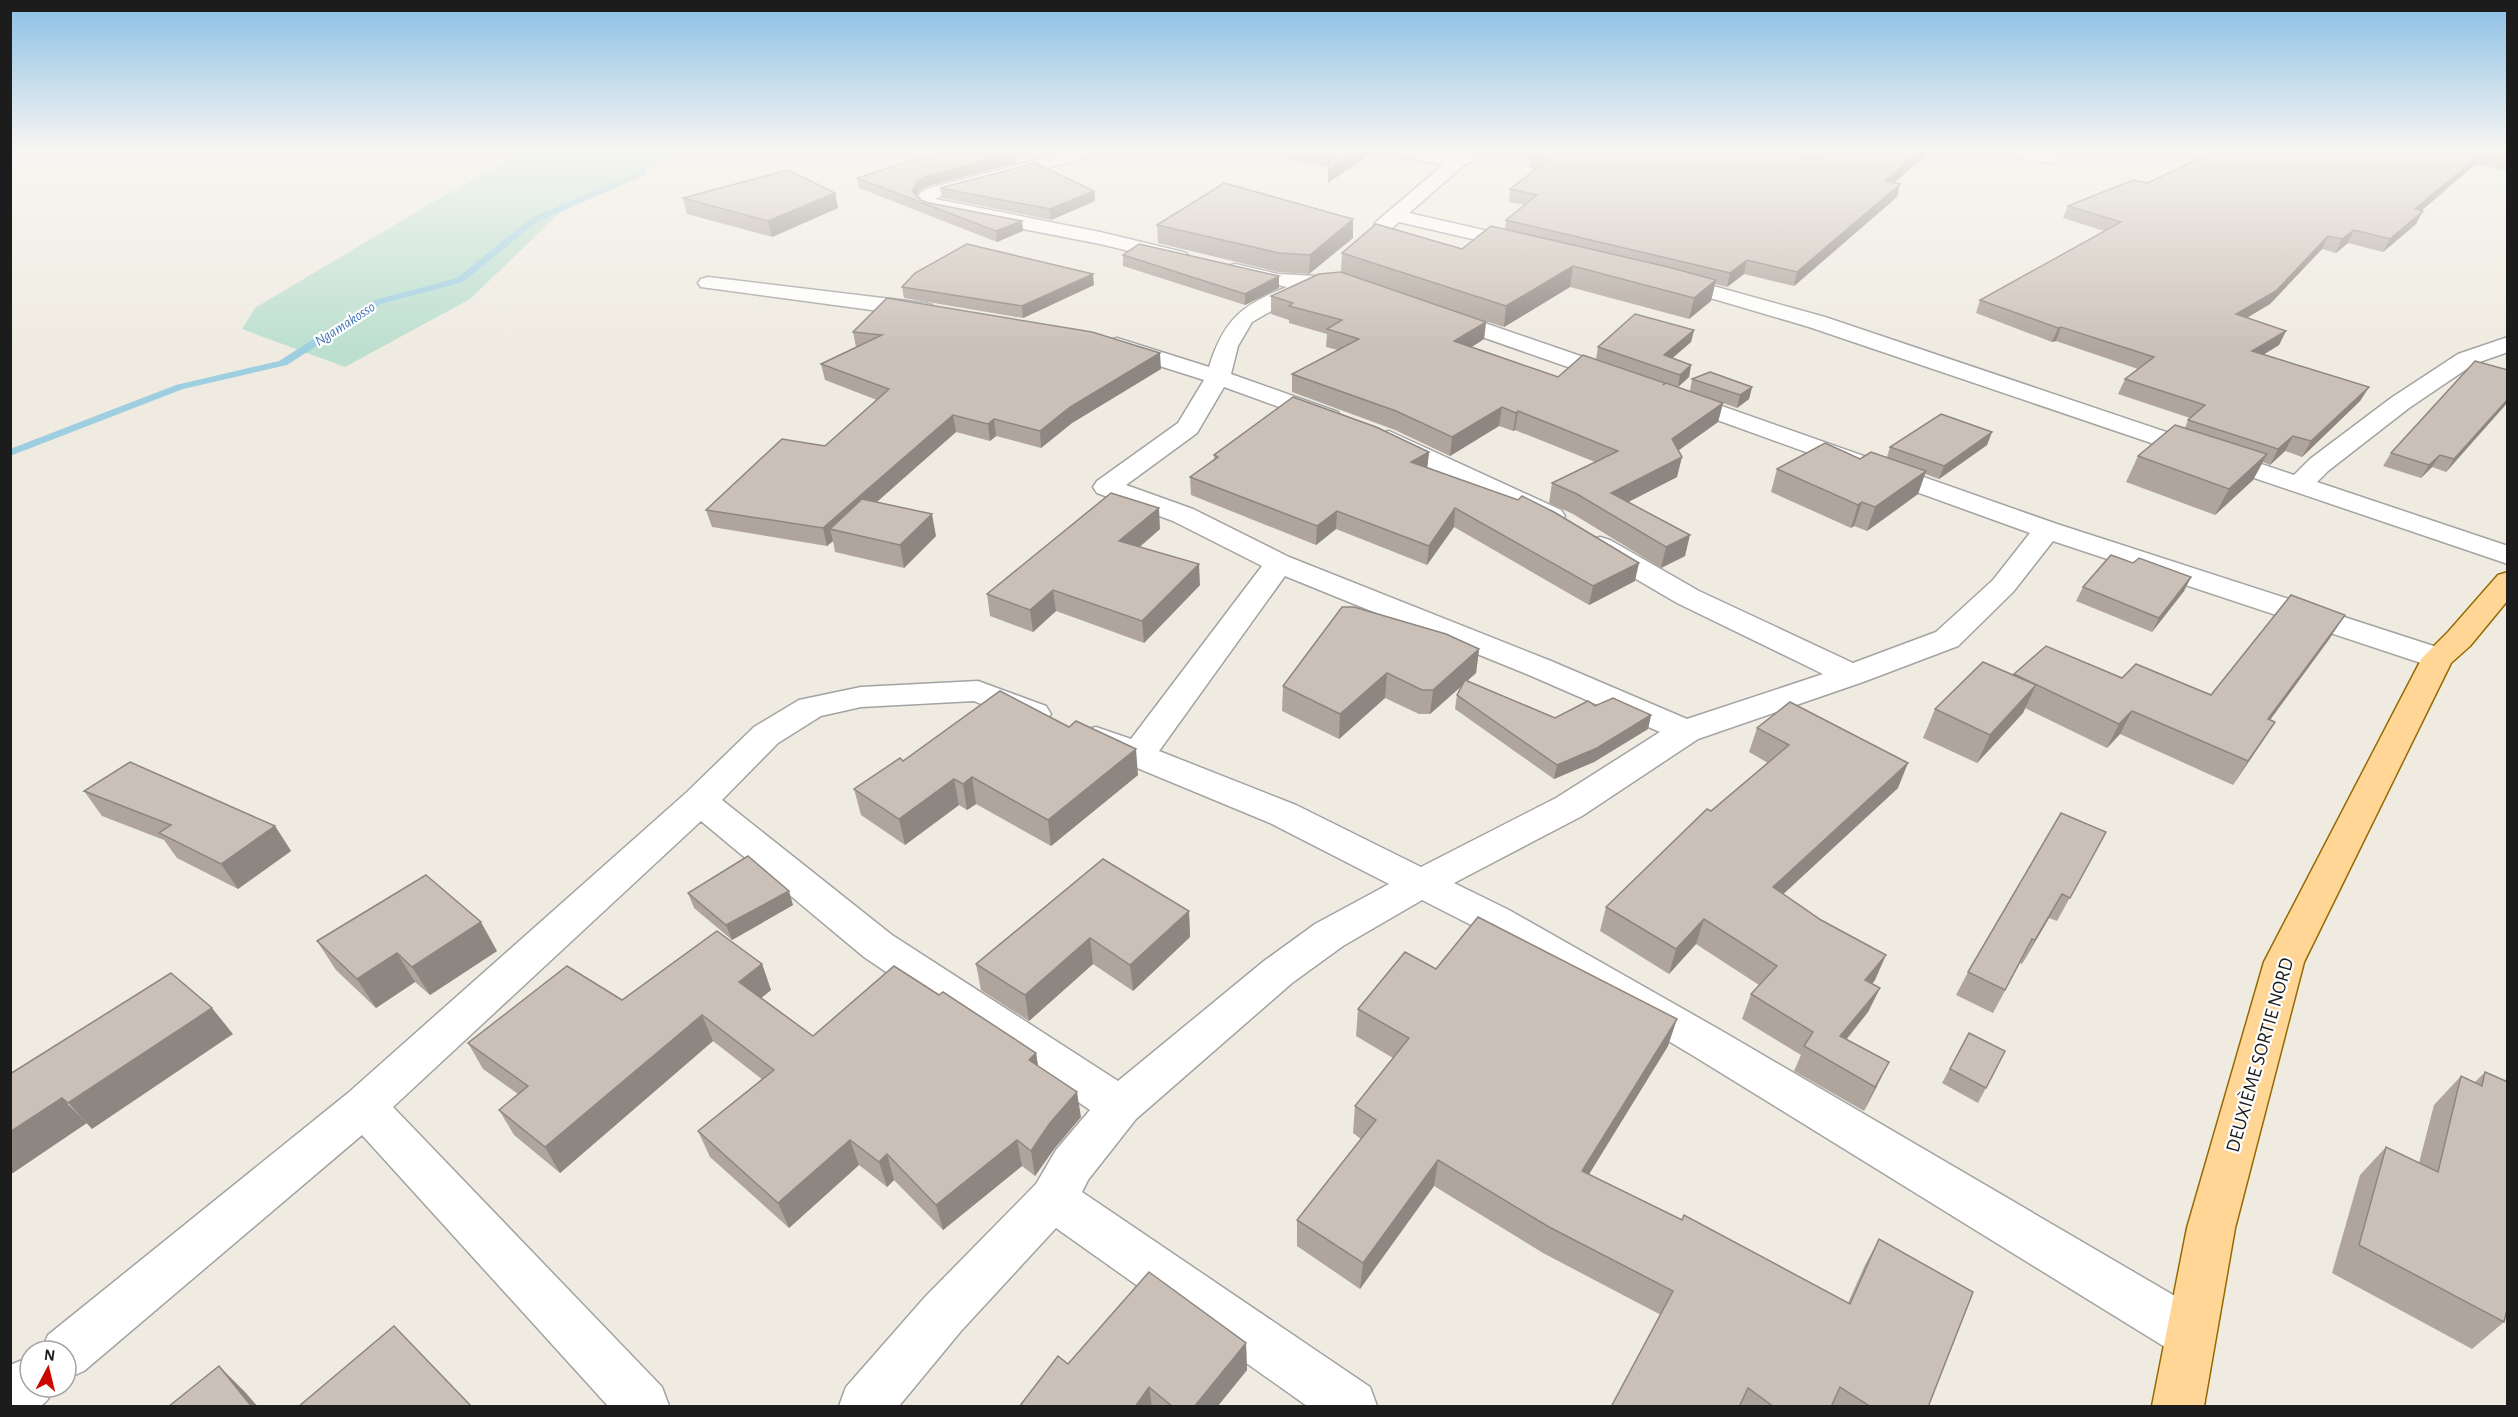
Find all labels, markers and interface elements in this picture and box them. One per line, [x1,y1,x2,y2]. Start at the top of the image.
water label: Ngamakosso [312,299,378,349]
street label: DEUXIÈME SORTIE NORD [2222,955,2297,1155]
north arrow [18,1339,78,1399]
text: N [43,1346,56,1364]

